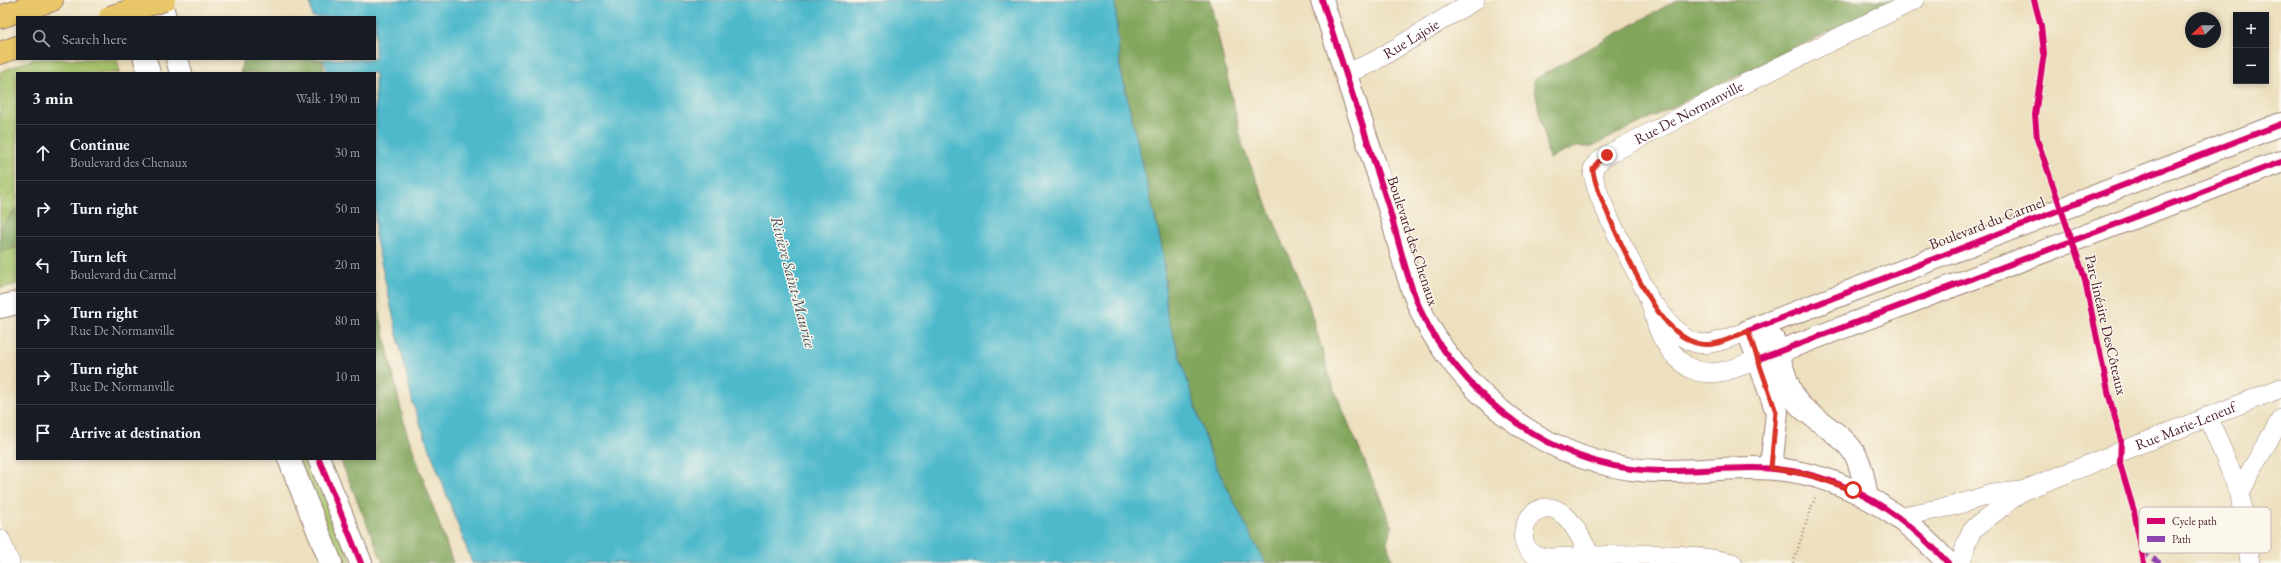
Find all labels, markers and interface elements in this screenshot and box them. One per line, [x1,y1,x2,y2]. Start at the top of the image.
north arrow [2185,12,2221,48]
map controls [2233,12,2269,84]
button: + [2233,12,2269,48]
street label: Rue Lajoie [1379,14,1443,63]
search box [16,16,376,60]
icon: search [30,27,52,49]
text: Search here [62,29,127,48]
button: − [2233,48,2269,84]
street label: Rue De Normanville [1631,76,1747,148]
text: 3 min [32,87,73,109]
text: Walk · 190 m [296,90,360,107]
text: Continue [70,135,130,154]
icon: ahead [32,142,54,164]
text: 30 m [335,144,360,161]
route end [1598,146,1616,164]
text: Boulevard des Chenaux [70,154,187,171]
street label: Boulevard des Chenaux [1384,174,1444,309]
street label: Boulevard du Carmel [1926,192,2048,253]
icon: right [32,198,54,220]
text: Turn right [70,199,138,218]
text: 50 m [335,200,360,217]
water label: Rivière Saint-Maurice [766,214,821,351]
text: Turn left [70,247,127,266]
street label: Parc linéaire DesCôteaux [2081,253,2132,397]
icon: left [32,254,54,276]
text: 20 m [335,256,360,273]
text: Boulevard du Carmel [70,266,176,283]
text: Turn right [70,303,138,322]
icon: right [32,310,54,332]
text: 80 m [335,312,360,329]
text: Rue De Normanville [70,322,174,339]
text: Turn right [70,359,138,378]
icon: right [32,366,54,388]
text: 10 m [335,368,360,385]
text: Rue De Normanville [70,378,174,395]
street label: Rue Marie-Leneuf [2132,396,2240,454]
icon: arrive [32,422,54,444]
text: Arrive at destination [70,423,201,442]
route start [1844,481,1862,499]
legend [2139,507,2271,553]
text: Cycle path [2172,514,2217,528]
text: Path [2172,532,2191,546]

